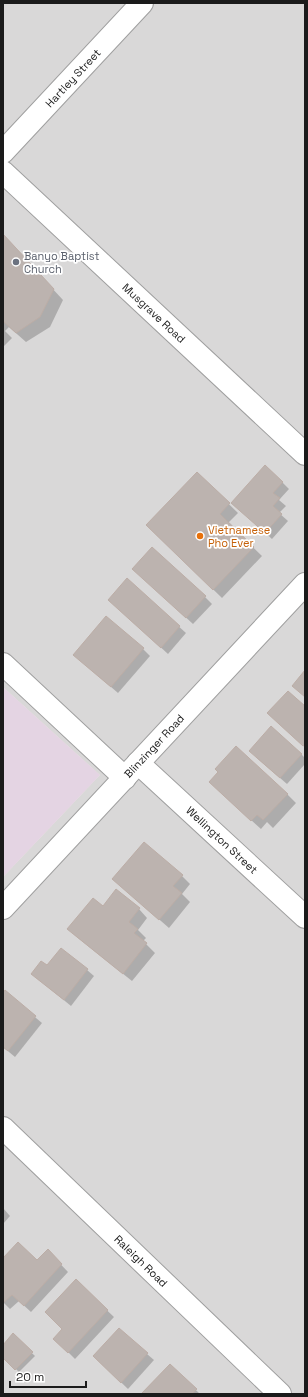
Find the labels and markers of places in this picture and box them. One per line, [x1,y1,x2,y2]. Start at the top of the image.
place label: Banyo Baptist Church [24,249,100,276]
marker: Banyo Baptist Church [11,257,21,267]
place label: Vietnamese Pho Ever [208,523,270,550]
marker: Vietnamese Pho Ever [195,531,205,541]

